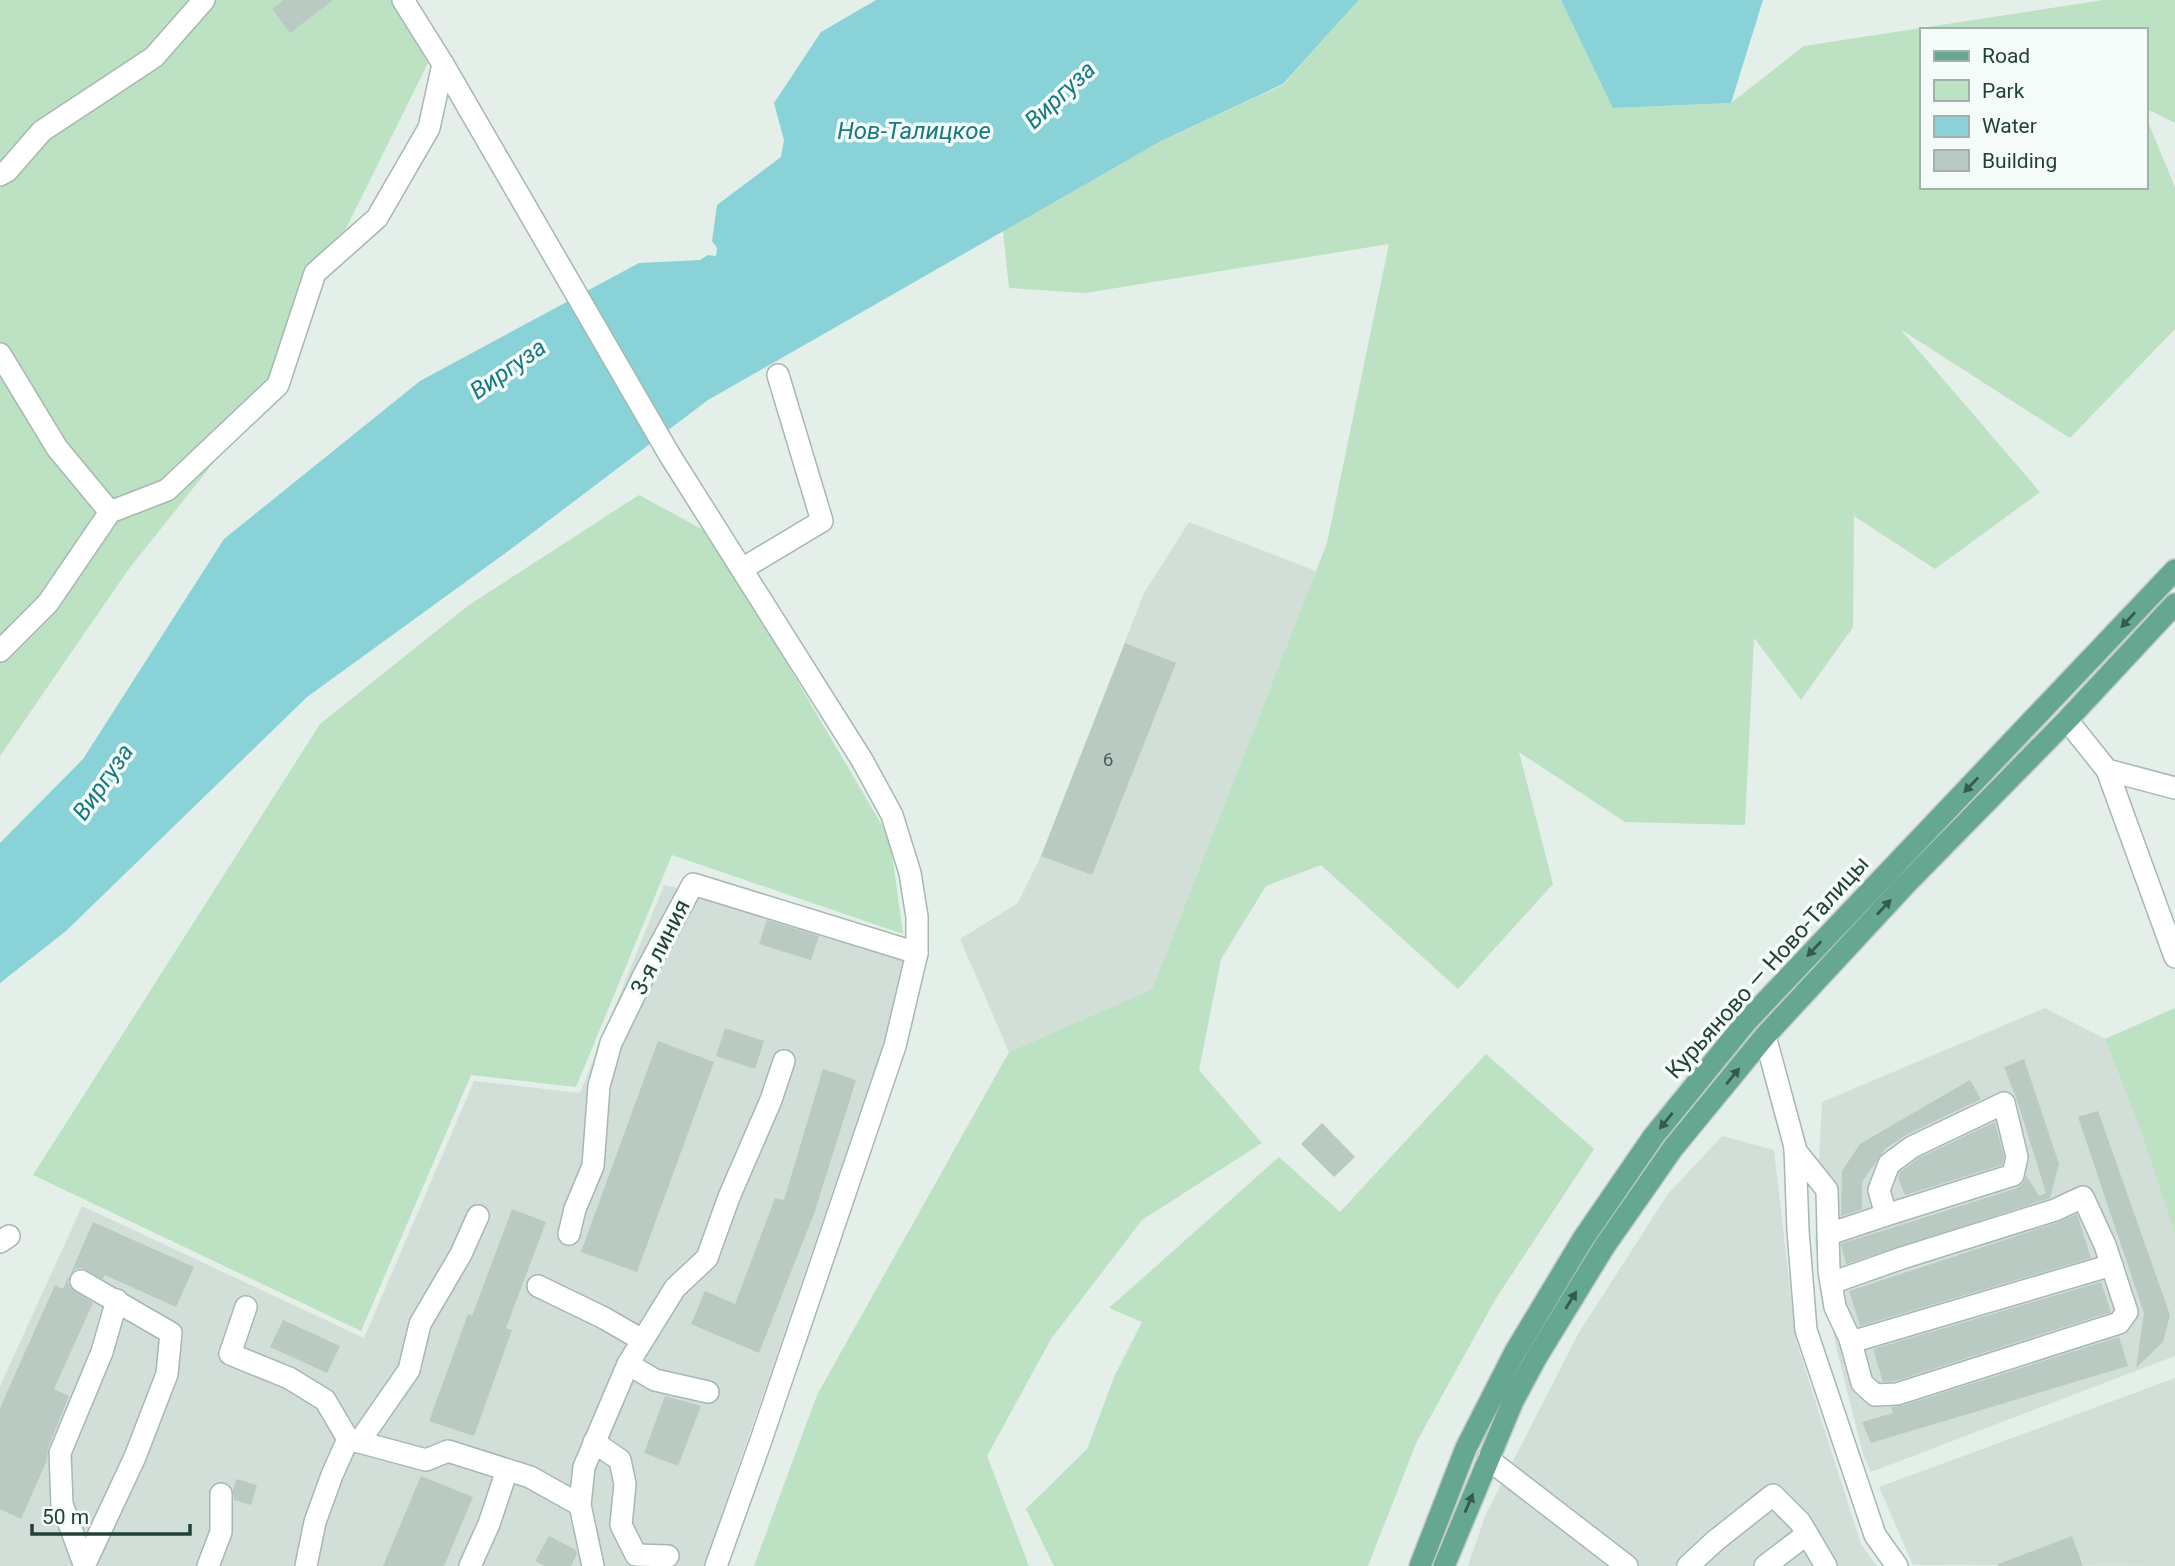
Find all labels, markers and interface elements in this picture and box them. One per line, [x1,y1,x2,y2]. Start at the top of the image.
legend [1920,28,2147,189]
text: Road [1982,44,2030,68]
water label: Виргуза [1019,55,1101,135]
text: Park [1982,79,2025,103]
text: Water [1982,114,2037,138]
water label: Нов-Талицкое [837,117,991,145]
text: Building [1982,149,2057,173]
water label: Виргуза [465,333,551,405]
one-way arrow [2121,611,2137,628]
water label: Виргуза [67,739,139,825]
house number: 6 [1103,748,1113,771]
one-way arrow [1964,776,1980,793]
street label: Курьяново — Ново-Талицы [1660,850,1875,1084]
street label: 3-я линия [625,895,696,999]
one-way arrow [1876,899,1892,916]
one-way arrow [1807,940,1823,957]
one-way arrow [1725,1067,1740,1085]
one-way arrow [1658,1112,1673,1130]
one-way arrow [1565,1291,1578,1310]
scale bar [32,1492,189,1536]
one-way arrow [1463,1493,1475,1513]
text: 50 m [42,1505,89,1529]

